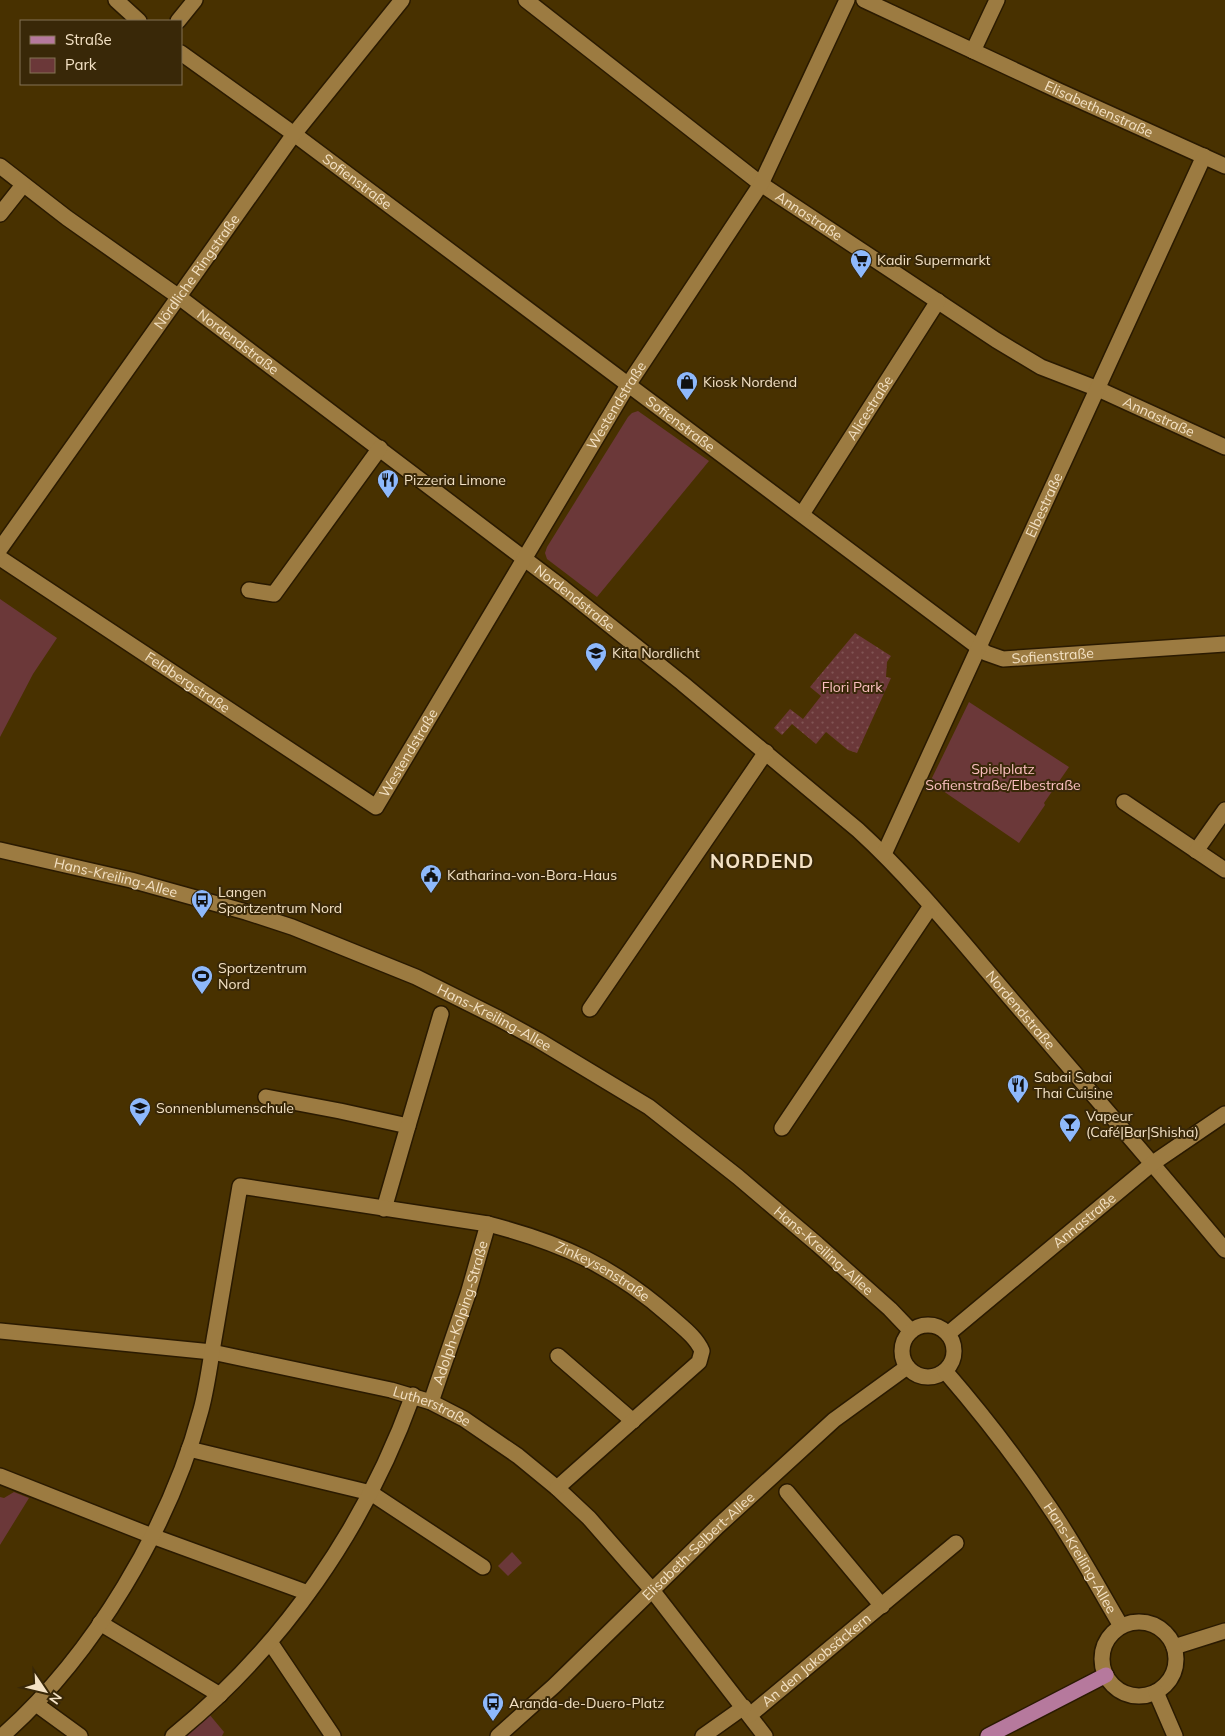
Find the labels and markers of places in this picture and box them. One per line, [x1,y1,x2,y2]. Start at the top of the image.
supermarket icon: Kadir Supermarkt [849,248,873,279]
place label: Kadir Supermarkt [877,251,990,269]
shop icon: Kiosk Nordend [675,370,699,401]
place label: Kiosk Nordend [703,373,797,391]
restaurant icon: Pizzeria Limone [376,468,400,499]
place label: Pizzeria Limone [404,471,506,489]
school or university icon: Kita Nordlicht [584,641,608,672]
place label: Kita Nordlicht [612,644,700,662]
public building icon: Katharina-von-Bora-Haus [419,863,443,894]
place label: Katharina-von-Bora-Haus [447,866,617,884]
place label: Langen Sportzentrum Nord [218,883,342,917]
bus stop icon: Langen Sportzentrum Nord [190,888,214,919]
place label: Sportzentrum Nord [218,959,307,993]
sports icon: Sportzentrum Nord [190,964,214,995]
place label: Sabai Sabai Thai Cuisine [1034,1068,1113,1102]
restaurant icon: Sabai Sabai Thai Cuisine [1006,1073,1030,1104]
school or university icon: Sonnenblumenschule [128,1096,152,1127]
place label: Sonnenblumenschule [156,1099,294,1117]
place label: Vapeur (Café|Bar|Shisha) [1086,1107,1199,1141]
bar icon: Vapeur (Café|Bar|Shisha) [1058,1112,1082,1143]
bus stop icon: Aranda-de-Duero-Platz [481,1691,505,1722]
place label: Aranda-de-Duero-Platz [509,1694,664,1712]

